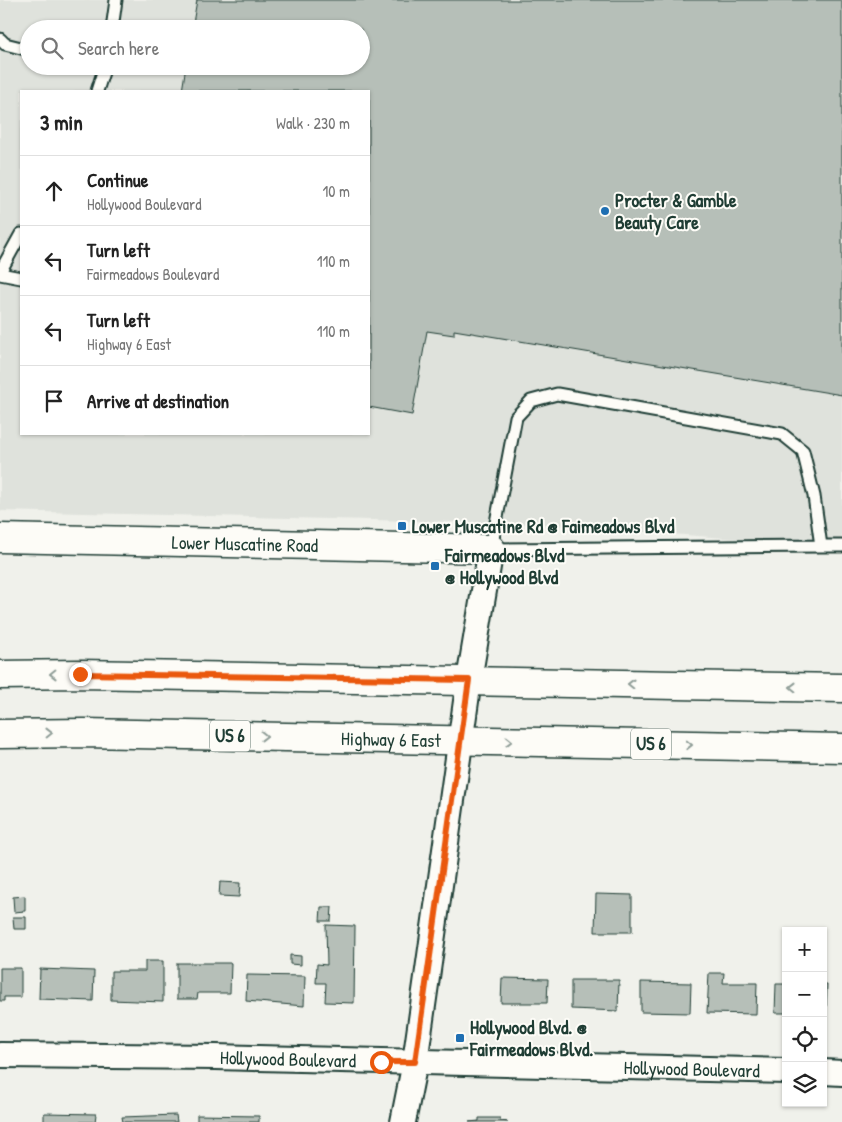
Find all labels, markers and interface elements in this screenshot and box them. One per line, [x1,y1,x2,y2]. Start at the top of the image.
search box [20,20,370,75]
icon: search [38,34,66,62]
text: Search here [78,35,159,61]
text: 3 min [40,108,83,137]
text: Walk · 230 m [276,112,350,134]
text: Continue [87,167,148,193]
icon: ahead [40,177,68,205]
text: 10 m [322,180,350,202]
place label: Procter & Gamble Beauty Care [615,187,737,236]
text: Hollywood Boulevard [87,193,201,215]
marker: Procter & Gamble Beauty Care [599,205,611,217]
text: Turn left [87,237,150,263]
icon: left [40,247,68,275]
text: 110 m [317,250,350,272]
text: Fairmeadows Boulevard [87,263,219,285]
text: Turn left [87,307,150,333]
icon: left [40,317,68,345]
text: 110 m [317,320,350,342]
text: Highway 6 East [87,333,171,355]
icon: arrive [40,387,68,415]
text: Arrive at destination [87,388,229,414]
place label: Lower Muscatine Rd @ Faimeadows Blvd [412,513,675,539]
marker: Lower Muscatine Rd @ Faimeadows Blvd [396,520,408,532]
street label: Lower Muscatine Road [171,529,319,558]
place label: Fairmeadows Blvd @ Hollywood Blvd [444,542,565,591]
marker: Fairmeadows Blvd @ Hollywood Blvd [429,560,441,572]
route end [69,663,92,686]
one-way arrow [49,669,56,679]
one-way arrow [627,678,635,689]
one-way arrow [789,682,797,692]
road number: US 6 [210,720,250,751]
street label: Highway 6 East [341,725,442,753]
one-way arrow [45,728,53,738]
road number: US 6 [631,729,671,760]
one-way arrow [260,731,268,741]
one-way arrow [506,736,514,746]
one-way arrow [686,740,694,750]
map controls [782,927,827,1107]
button: + [782,927,827,972]
button: − [782,972,827,1017]
place label: Hollywood Blvd. @ Fairmeadows Blvd. [469,1014,593,1062]
button: locate [782,1017,827,1062]
marker: Hollywood Blvd. @ Fairmeadows Blvd. [454,1032,466,1044]
street label: Hollywood Boulevard [220,1044,357,1073]
route start [370,1051,393,1074]
street label: Hollywood Boulevard [623,1054,761,1083]
button: layers [782,1062,827,1107]

